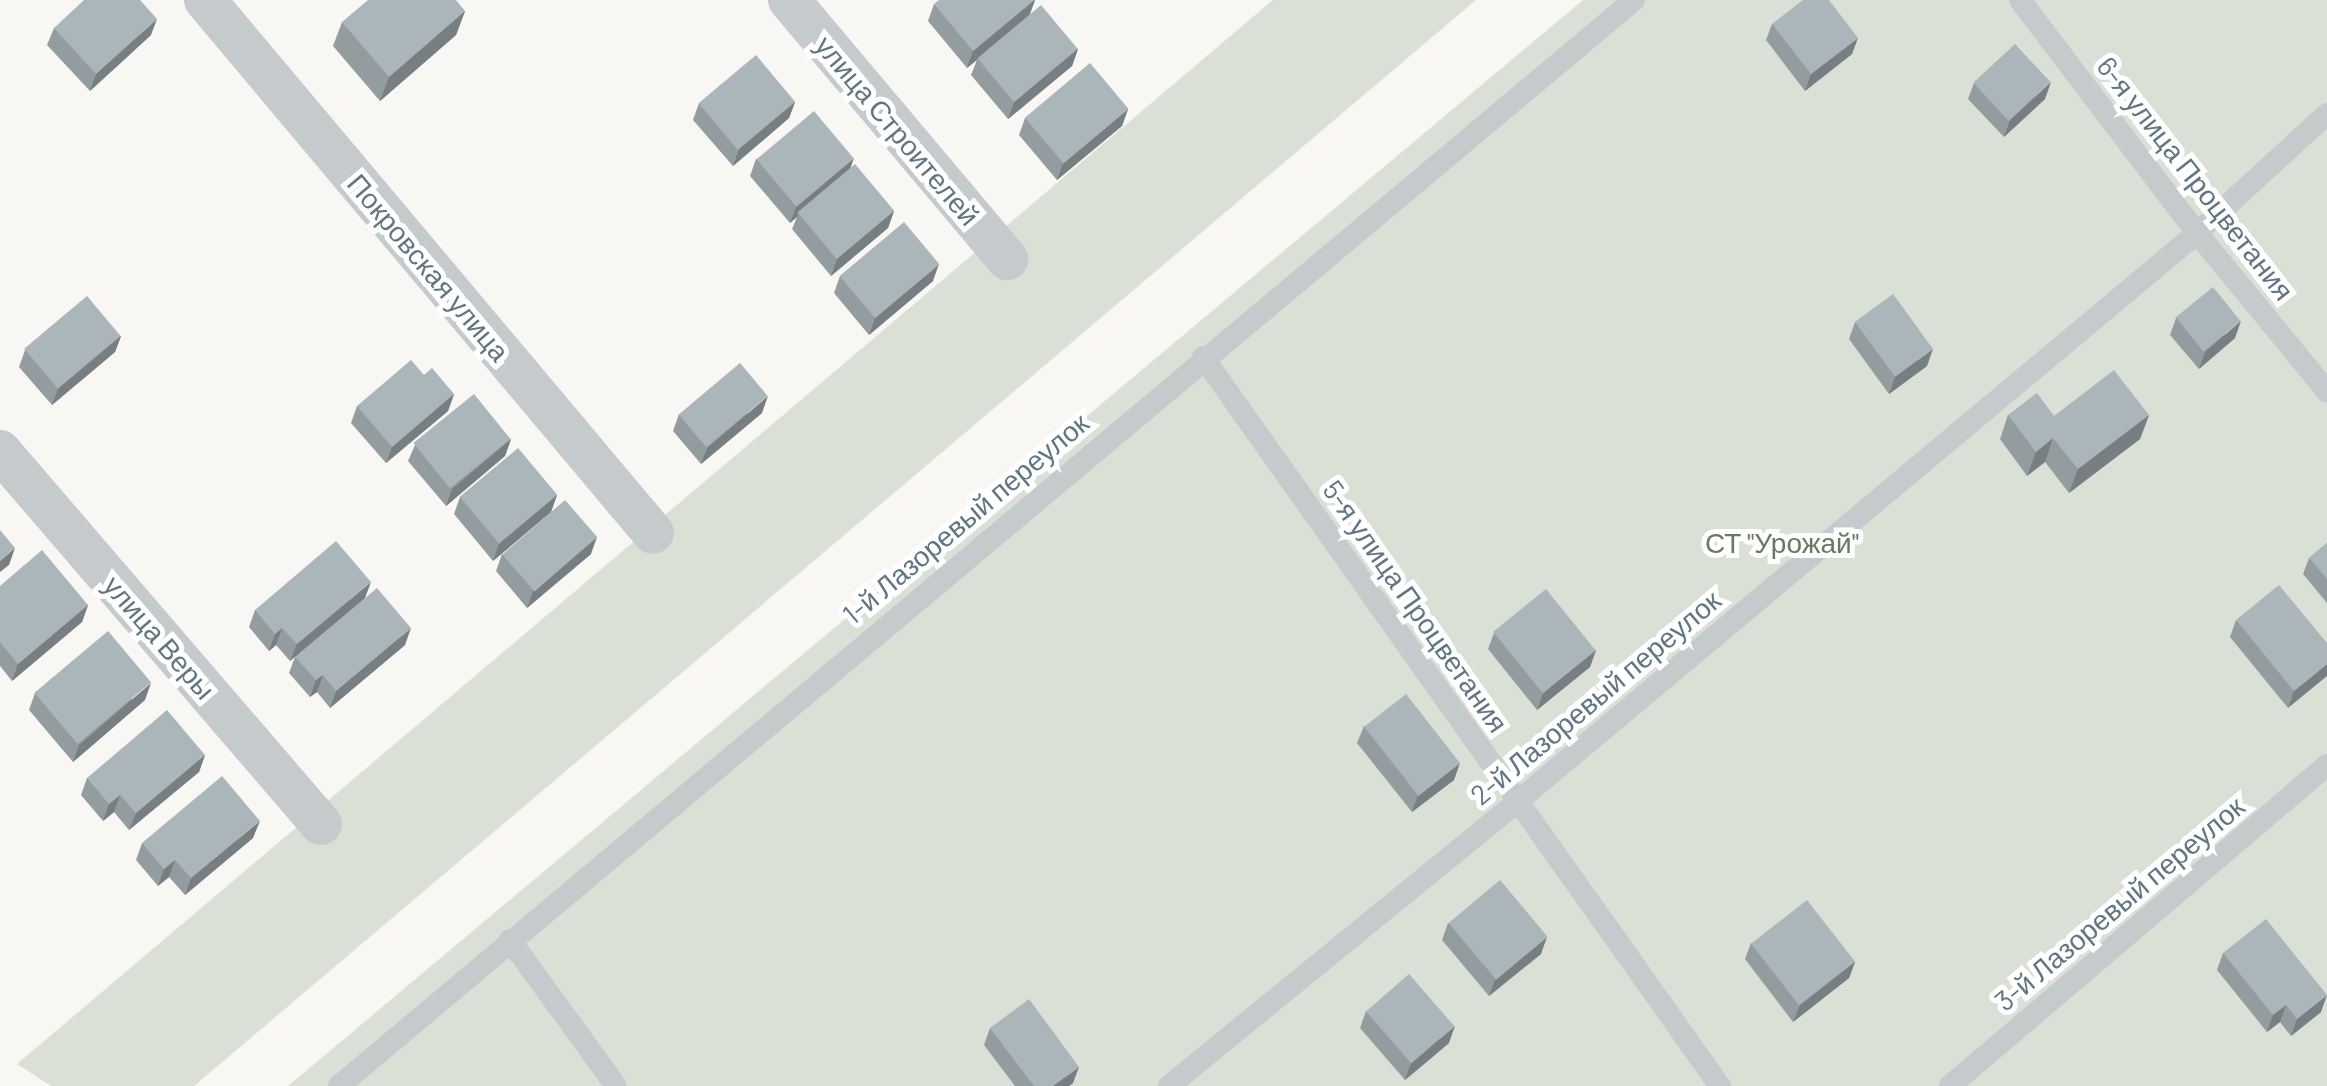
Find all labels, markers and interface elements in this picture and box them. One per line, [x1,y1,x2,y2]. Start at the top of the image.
street label: улица Строителей [809,28,987,232]
street label: 6-я улица Процветания [2091,50,2301,306]
street label: Покровская улица [341,167,517,367]
street label: 1-й Лазоревый переулок [835,405,1095,631]
street label: 5-я улица Процветания [1316,474,1516,738]
park label: СТ "Урожай" [1705,525,1859,559]
street label: улица Веры [97,568,223,706]
street label: 2-й Лазоревый переулок [1463,583,1727,811]
street label: 3-й Лазоревый переулок [1987,789,2251,1017]

